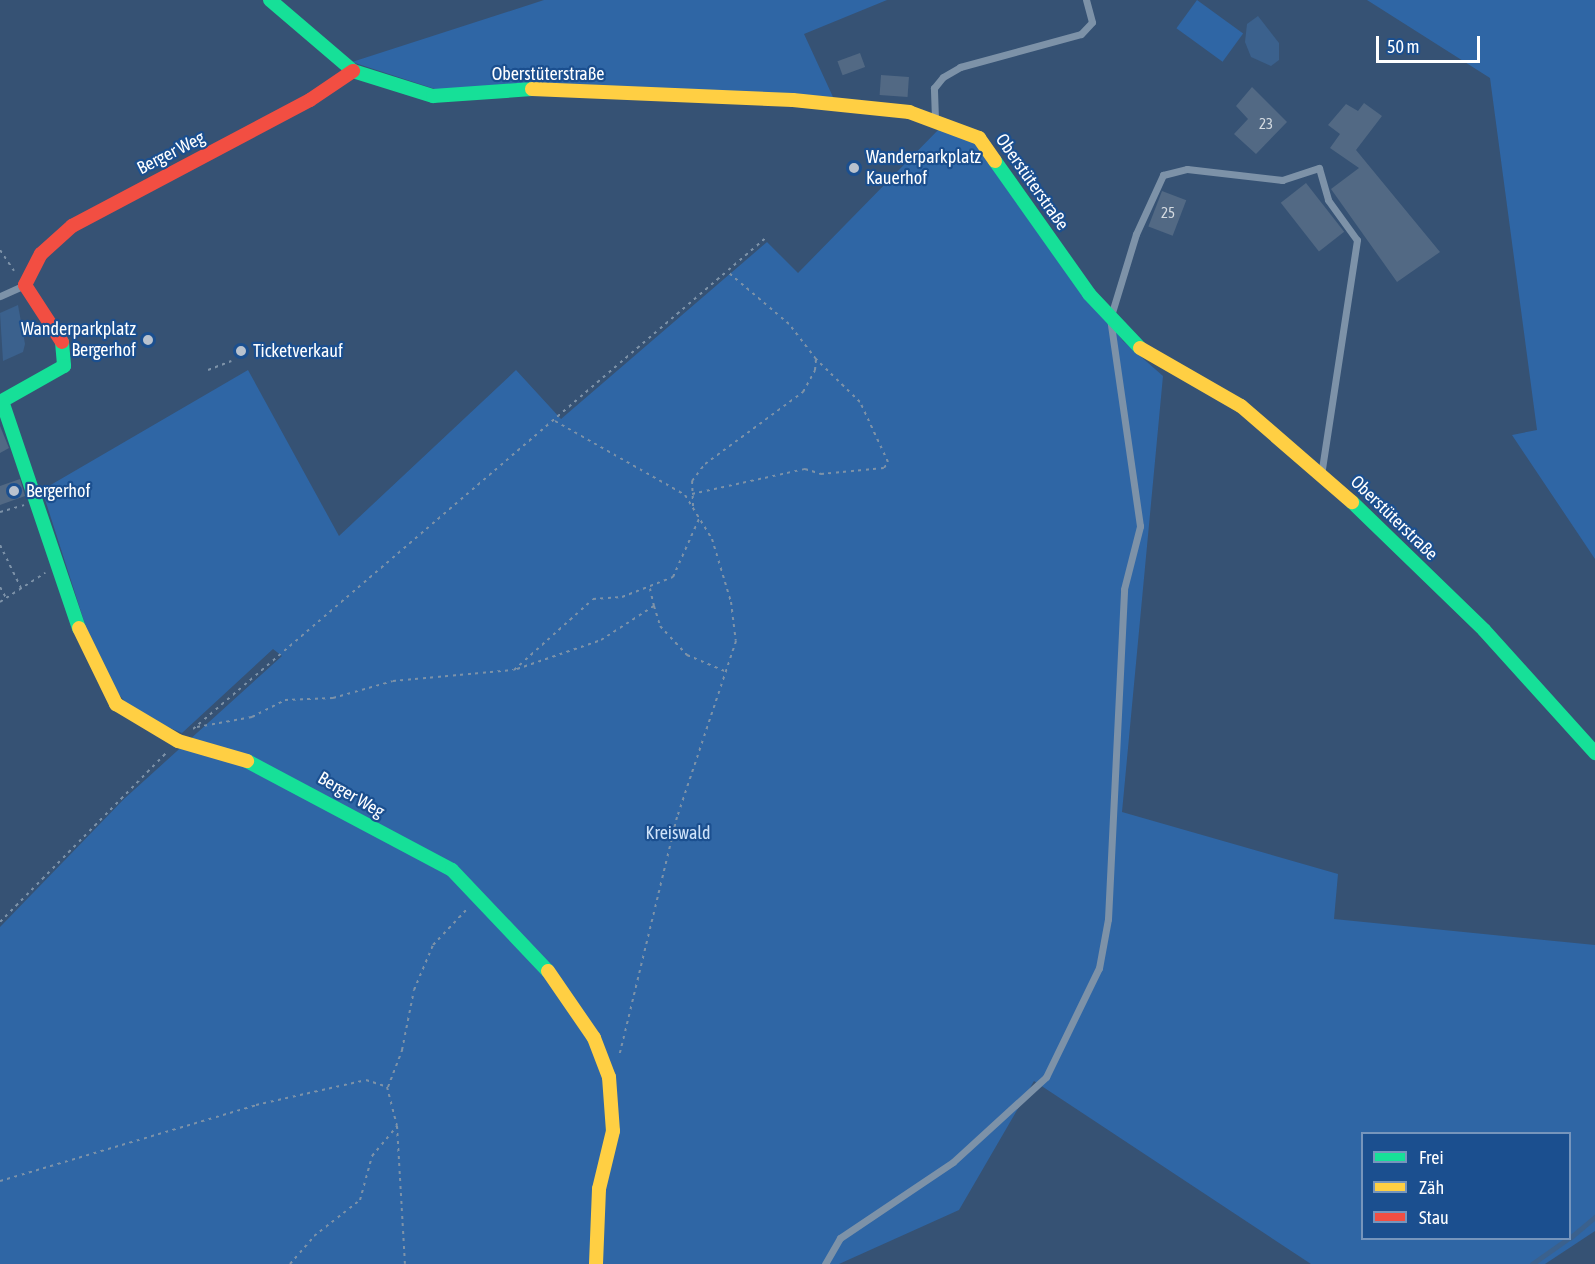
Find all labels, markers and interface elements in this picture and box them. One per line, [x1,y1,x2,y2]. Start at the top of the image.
scale bar [1379,24,1482,62]
text: 50 m [1387,36,1419,57]
street label: Oberstüterstraße [492,63,604,85]
house number: 23 [1259,115,1273,133]
street label: Berger Weg [133,127,209,179]
street label: Oberstüterstraße [991,130,1073,234]
place label: Wanderparkplatz Kauerhof [866,147,981,190]
marker: Wanderparkplatz Kauerhof [847,161,861,175]
house number: 25 [1161,204,1175,222]
place label: Wanderparkplatz Bergerhof [21,319,136,362]
marker: Wanderparkplatz Bergerhof [141,333,155,347]
place label: Ticketverkauf [253,340,343,362]
marker: Ticketverkauf [234,344,248,358]
street label: Oberstüterstraße [1346,471,1442,565]
place label: Bergerhof [26,480,90,502]
marker: Bergerhof [7,484,21,498]
street label: Berger Weg [314,767,388,823]
park label: Kreiswald [646,822,710,844]
legend [1361,1132,1571,1240]
text: Frei [1419,1147,1444,1168]
text: Zäh [1419,1177,1444,1198]
text: Stau [1419,1207,1449,1228]

